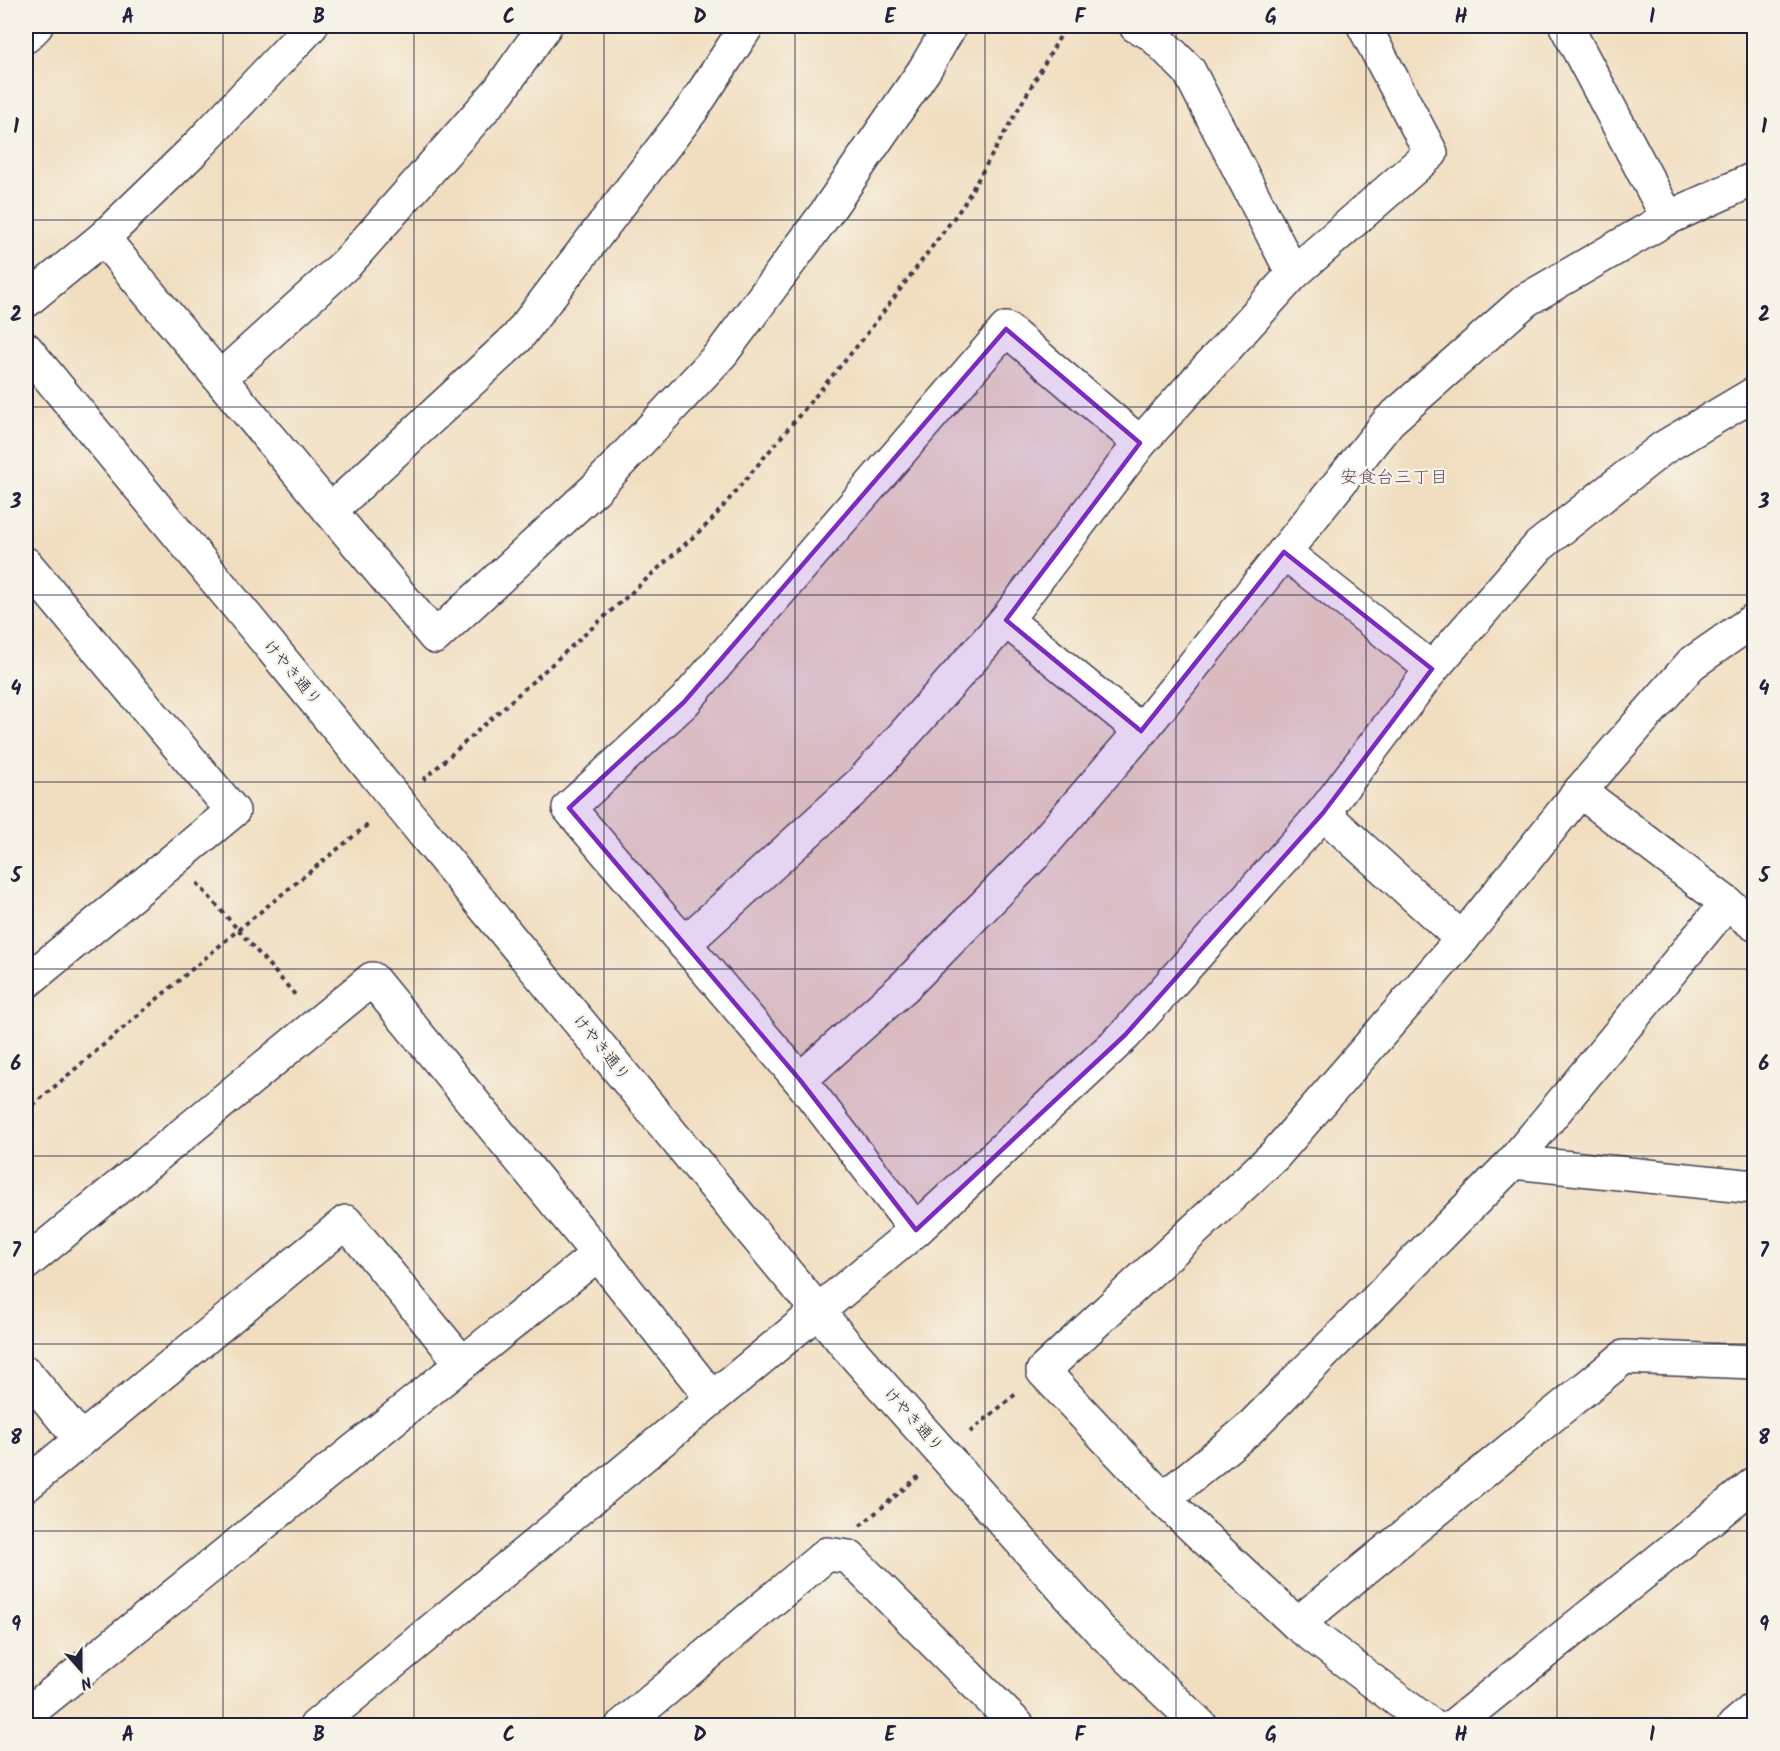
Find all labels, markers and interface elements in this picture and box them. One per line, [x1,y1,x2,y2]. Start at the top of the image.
text: A [122,2,134,34]
text: B [313,2,325,34]
text: C [503,2,515,34]
text: D [693,2,707,34]
text: E [884,2,896,34]
text: F [1075,2,1087,34]
text: G [1265,2,1277,34]
text: H [1454,2,1468,34]
text: I [1649,2,1655,34]
text: 1 [13,112,19,144]
text: 1 [1761,112,1767,144]
text: 2 [10,300,22,332]
text: 2 [1758,300,1770,332]
district label: 安食台三丁目 [1340,464,1448,493]
text: 3 [10,487,22,519]
text: 3 [1758,487,1770,519]
street label: けやき通り [257,634,327,712]
text: 4 [11,674,22,706]
text: 4 [1759,674,1770,706]
text: 5 [10,861,23,893]
text: 5 [1758,861,1771,893]
street label: けやき通り [566,1009,636,1087]
text: 6 [11,1049,22,1081]
text: 6 [1759,1049,1770,1081]
text: 7 [11,1236,21,1268]
text: 7 [1759,1236,1769,1268]
street label: けやき通り [877,1382,949,1458]
text: 8 [10,1423,22,1455]
text: 8 [1758,1423,1770,1455]
text: 9 [11,1610,21,1642]
text: 9 [1759,1610,1769,1642]
north arrow [51,1640,111,1700]
text: N [77,1669,95,1696]
text: A [122,1720,134,1751]
text: B [313,1720,325,1751]
text: C [503,1720,515,1751]
text: D [693,1720,707,1751]
text: E [884,1720,896,1751]
text: F [1075,1720,1087,1751]
text: G [1265,1720,1277,1751]
text: H [1454,1720,1468,1751]
text: I [1649,1720,1655,1751]

